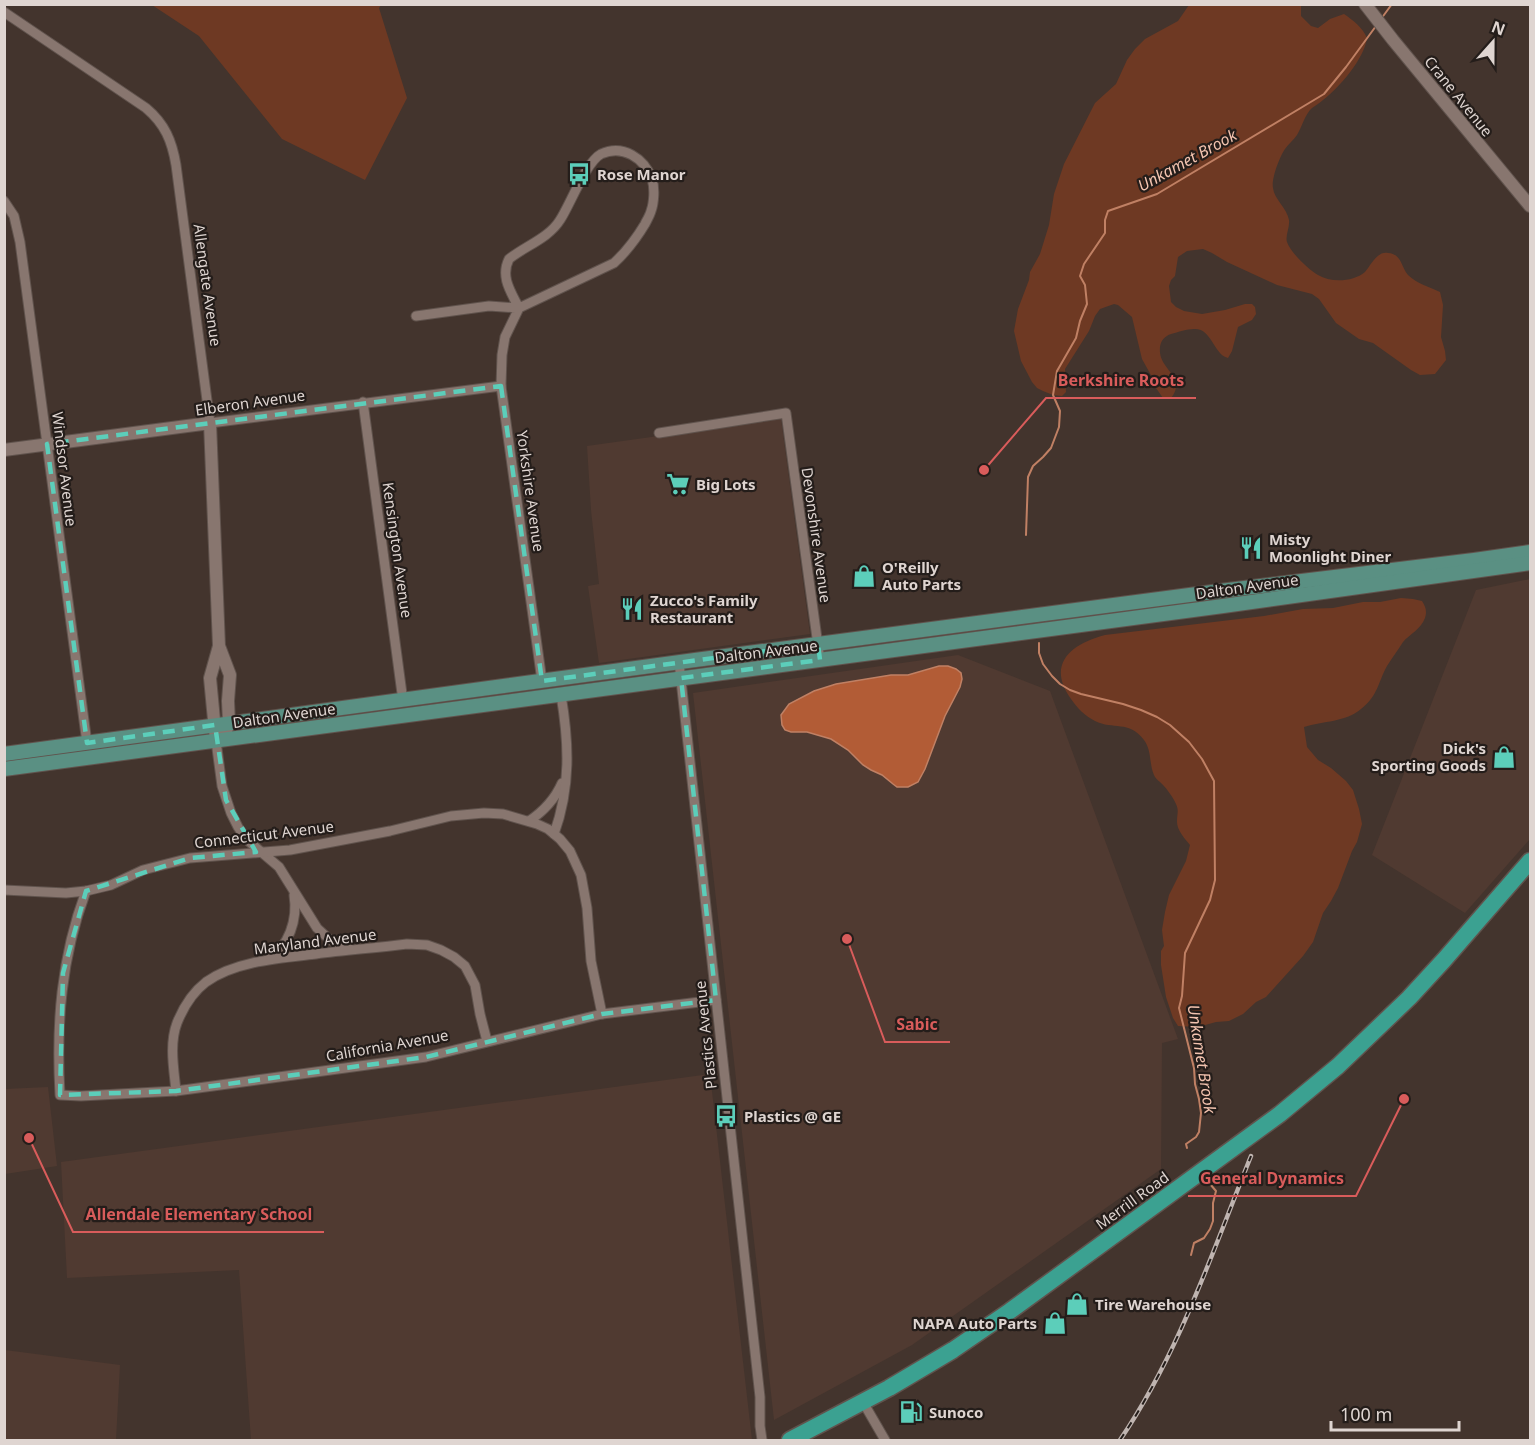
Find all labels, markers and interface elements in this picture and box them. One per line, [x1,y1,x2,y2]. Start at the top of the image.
north arrow [1463,12,1523,72]
text: N [1488,15,1508,41]
street label: Crane Avenue [1420,52,1498,140]
water label: Unkamet Brook [1133,123,1241,196]
bus stop icon: Rose Manor [566,161,592,187]
place label: Rose Manor [597,164,686,184]
street label: Allengate Avenue [190,223,226,347]
callout: Berkshire Roots [1046,364,1196,398]
text: Berkshire Roots [1058,369,1184,391]
street label: Elberon Avenue [194,384,306,420]
street label: Windsor Avenue [48,411,82,527]
street label: Yorkshire Avenue [513,429,549,553]
street label: Devonshire Avenue [798,466,836,604]
supermarket icon: Big Lots [665,471,691,497]
place label: Big Lots [696,474,756,494]
street label: Kensington Avenue [379,481,417,619]
place label: Misty Moonlight Diner [1269,529,1391,566]
restaurant icon: Misty Moonlight Diner [1238,535,1264,561]
place label: O'Reilly Auto Parts [882,557,961,594]
shop icon: O'Reilly Auto Parts [851,563,877,589]
street label: Dalton Avenue [1194,569,1300,603]
place label: Zucco's Family Restaurant [650,590,758,627]
restaurant icon: Zucco's Family Restaurant [619,596,645,622]
street label: Dalton Avenue [713,635,819,667]
street label: Dalton Avenue [231,698,337,732]
place label: Dick's Sporting Goods [1371,738,1486,775]
shop icon: Dick's Sporting Goods [1491,744,1517,770]
street label: Connecticut Avenue [193,816,335,852]
street label: Maryland Avenue [253,924,377,958]
street label: Plastics Avenue [689,980,721,1090]
water label: Unkamet Brook [1183,1003,1222,1116]
callout: Sabic [885,1008,950,1042]
text: Sabic [896,1013,938,1035]
street label: California Avenue [324,1024,450,1066]
bus stop icon: Plastics @ GE [713,1103,739,1129]
place label: Plastics @ GE [744,1106,841,1126]
callout: General Dynamics [1188,1162,1356,1196]
street label: Merrill Road [1091,1167,1173,1233]
text: General Dynamics [1200,1167,1344,1189]
callout: Allendale Elementary School [73,1198,324,1232]
text: Allendale Elementary School [86,1203,312,1225]
shop icon: Tire Warehouse [1064,1291,1090,1317]
place label: Tire Warehouse [1095,1294,1211,1314]
shop icon: NAPA Auto Parts [1042,1310,1068,1336]
place label: NAPA Auto Parts [913,1313,1037,1333]
scale bar [1331,1394,1458,1432]
fuel station icon: Sunoco [898,1399,924,1425]
place label: Sunoco [929,1402,983,1422]
text: 100 m [1340,1402,1392,1426]

